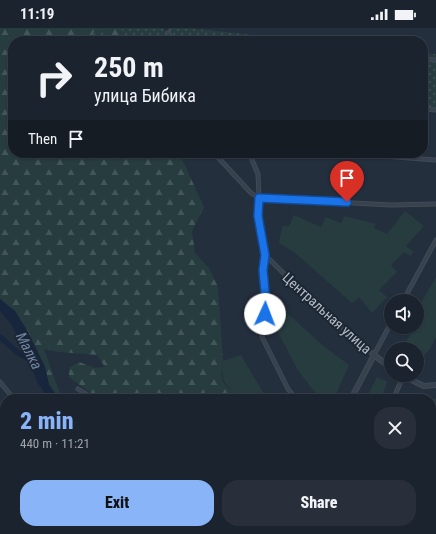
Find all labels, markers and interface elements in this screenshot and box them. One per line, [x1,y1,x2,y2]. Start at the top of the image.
text: 11:19 [20,5,54,23]
text: 250 m [94,51,164,84]
icon: right [28,52,80,104]
text: улица Бибика [94,85,196,106]
icon: arrive [65,128,87,150]
text: Then [28,130,57,148]
pin [330,161,364,202]
icon: arrive [336,167,358,189]
street label: Центральная улица [279,269,375,357]
position arrow [244,293,286,335]
map controls [384,294,424,382]
button: sound [384,294,424,334]
water label: Малка [12,329,46,373]
button: search [384,342,424,382]
text: 2 min [20,407,74,435]
button: close [374,407,416,449]
text: 440 m · 11:21 [20,436,90,451]
button: Exit [20,480,214,526]
button: Share [222,480,416,526]

